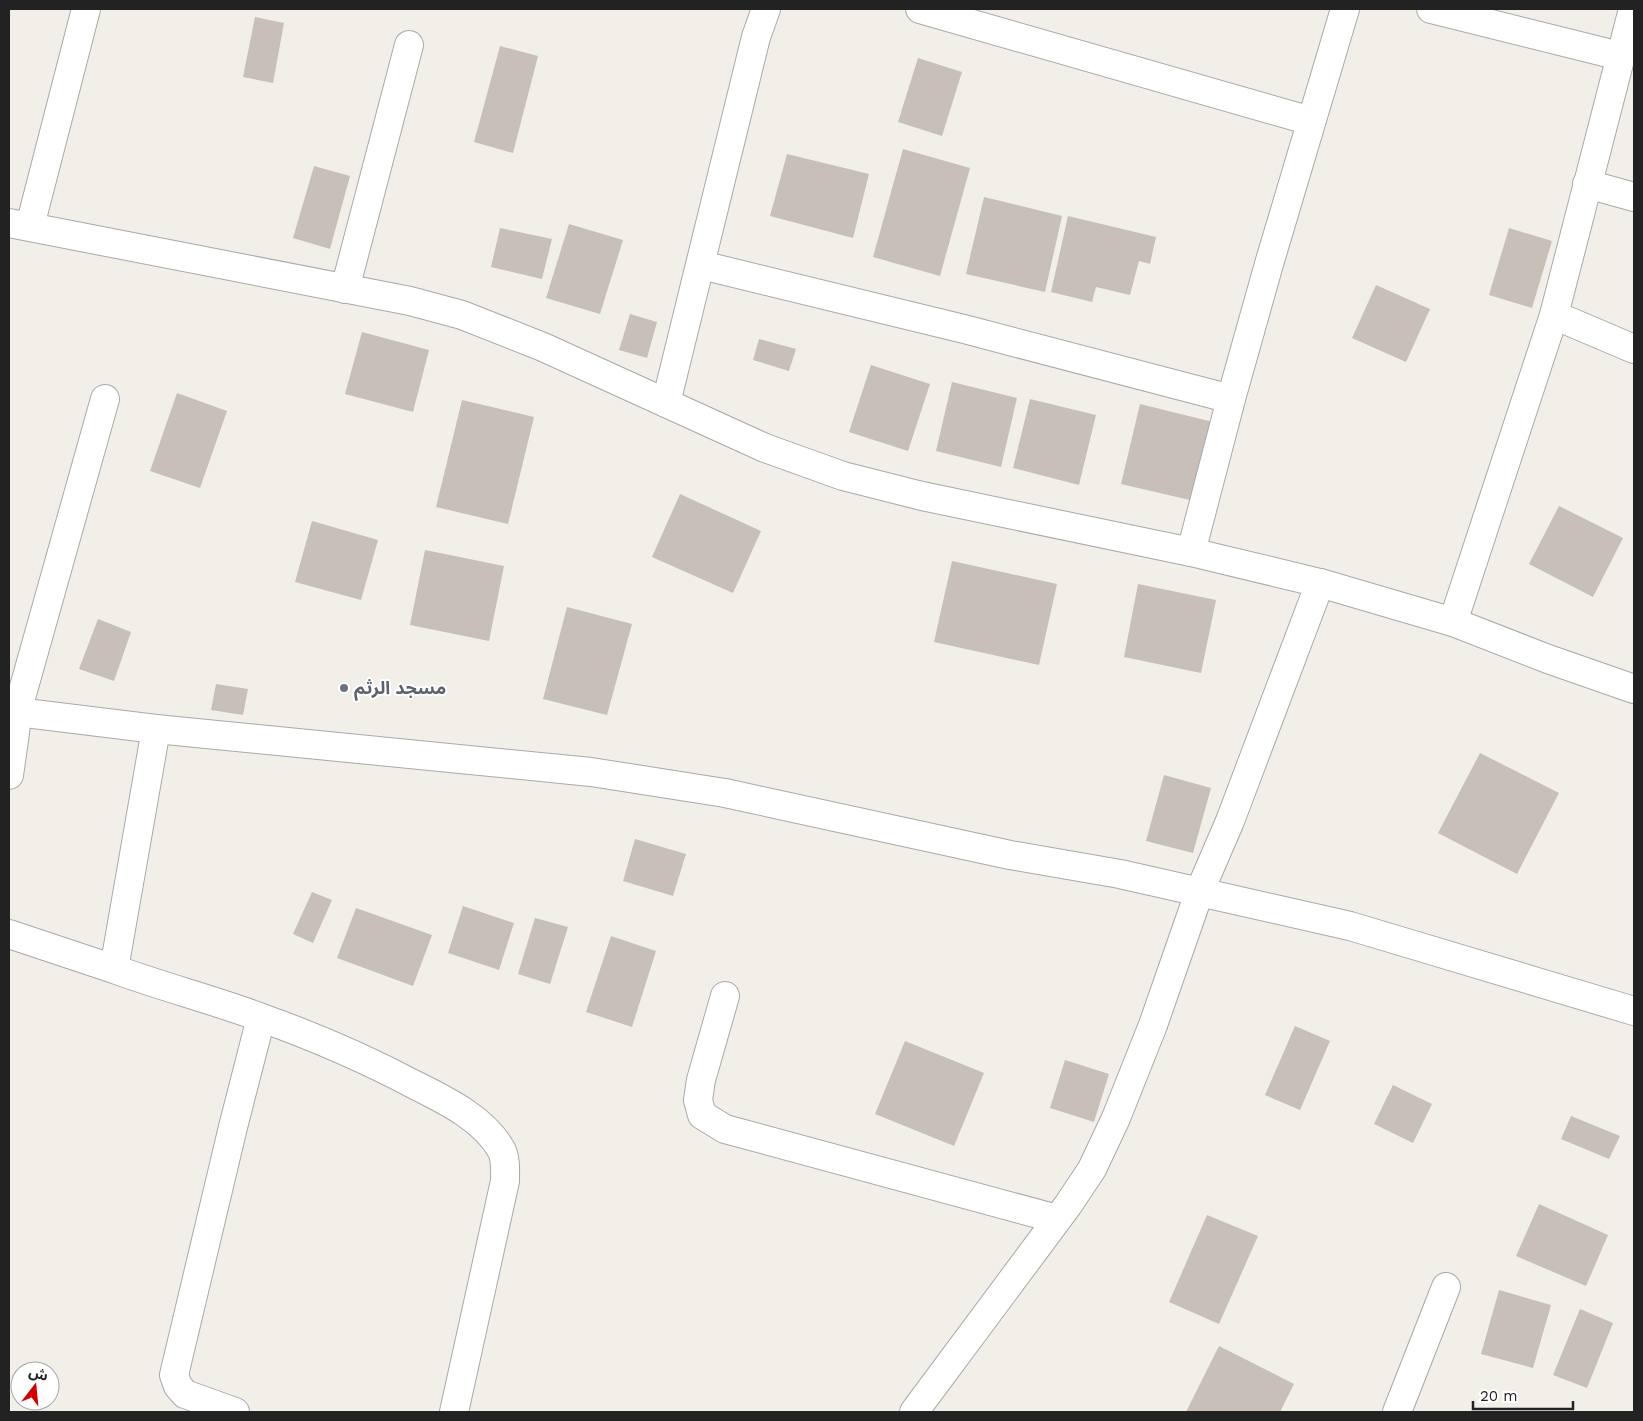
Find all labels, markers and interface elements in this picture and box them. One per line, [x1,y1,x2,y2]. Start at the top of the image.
place label: مسجد الرثم [354,677,446,701]
marker: مسجد الرثم [338,682,350,694]
north arrow [10,1361,60,1411]
text: ش [27,1363,50,1384]
scale bar [1473,1378,1573,1410]
text: 20 m [1480,1387,1518,1405]

